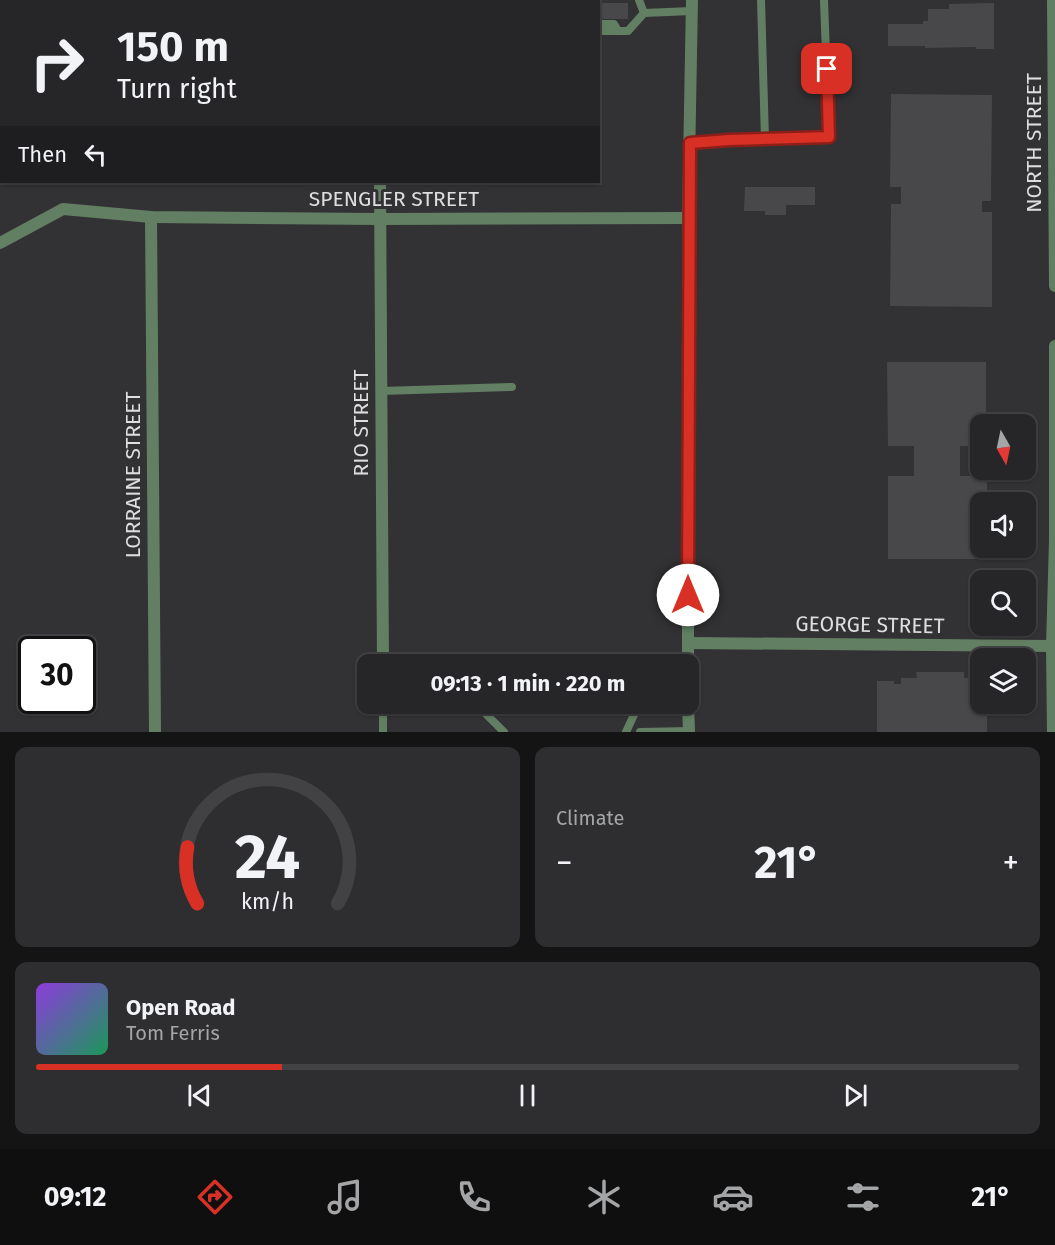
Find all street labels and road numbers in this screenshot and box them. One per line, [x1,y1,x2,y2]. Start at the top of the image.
street label: NORTH STREET [1021,73,1047,213]
street label: SPENGLER STREET [309,186,479,212]
street label: RIO STREET [348,369,374,476]
street label: LORRAINE STREET [120,392,146,558]
street label: GEORGE STREET [795,611,945,639]

